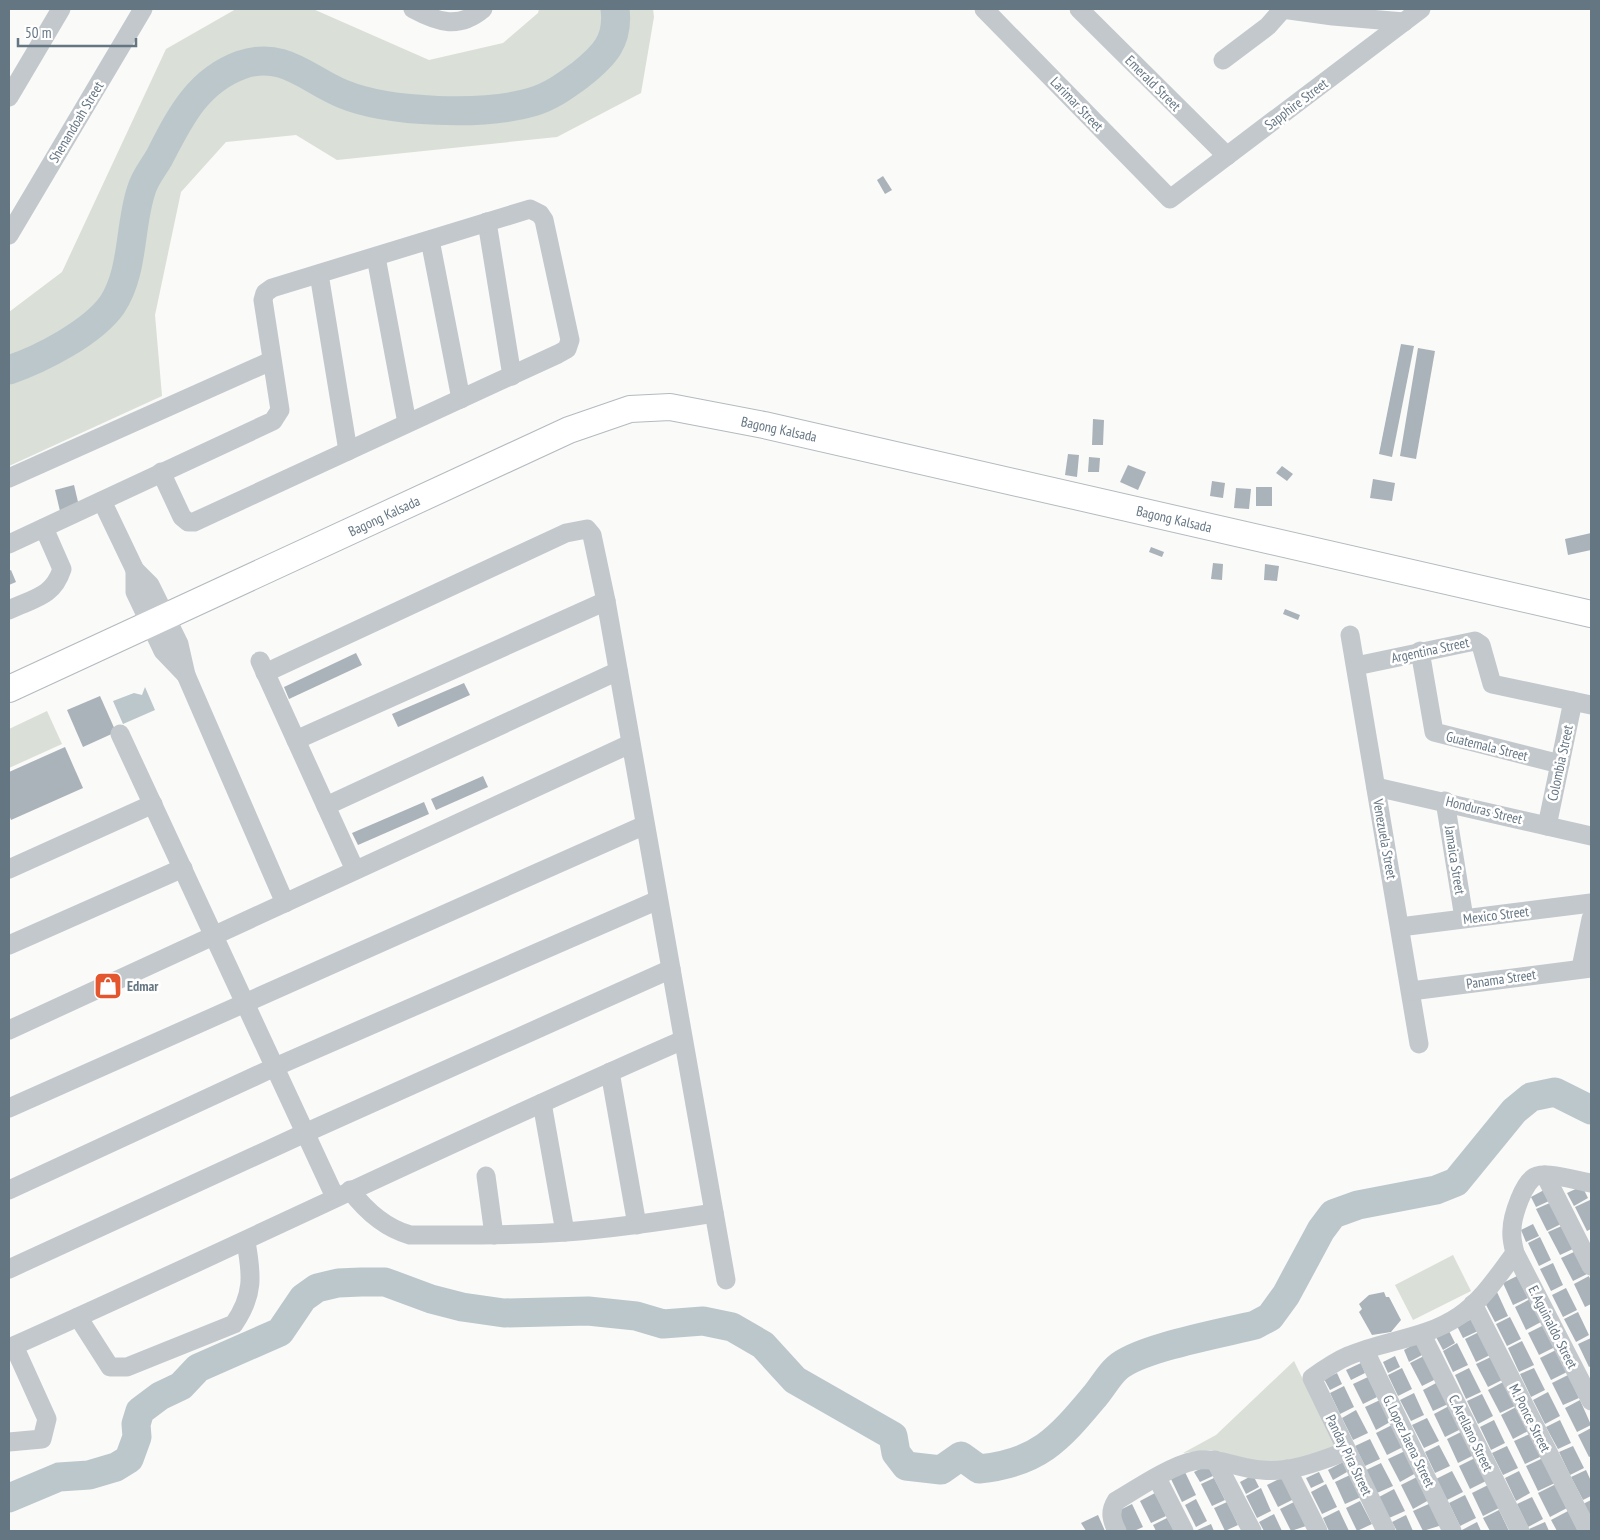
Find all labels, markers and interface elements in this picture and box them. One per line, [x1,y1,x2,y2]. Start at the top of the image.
scale bar [18,15,135,47]
text: 50 m [25,23,51,42]
street label: Emerald Street [1121,51,1185,115]
street label: Larimar Street [1047,73,1107,135]
street label: Sapphire Street [1261,74,1331,134]
street label: Shenandoah Street [45,78,107,166]
street label: Bagong Kalsada [740,412,818,446]
street label: Bagong Kalsada [345,492,423,540]
street label: Bagong Kalsada [1135,502,1213,536]
street label: Argentina Street [1389,633,1471,667]
street label: Colombia Street [1543,723,1577,803]
street label: Guatemala Street [1444,727,1530,765]
street label: Honduras Street [1444,792,1524,828]
street label: Venezuela Street [1369,797,1401,881]
street label: Jamaica Street [1441,823,1469,896]
street label: Mexico Street [1462,902,1530,928]
street label: Panama Street [1465,965,1537,993]
shop icon: Edmar [93,971,123,1001]
place label: Edmar [127,977,159,995]
street label: E. Aguinaldo Street [1524,1282,1582,1372]
street label: M. Ponce Street [1505,1381,1555,1455]
street label: G. Lopez Jaena Street [1379,1392,1439,1490]
street label: C. Arellano Street [1445,1392,1497,1474]
street label: Panday Pira Street [1322,1412,1376,1499]

